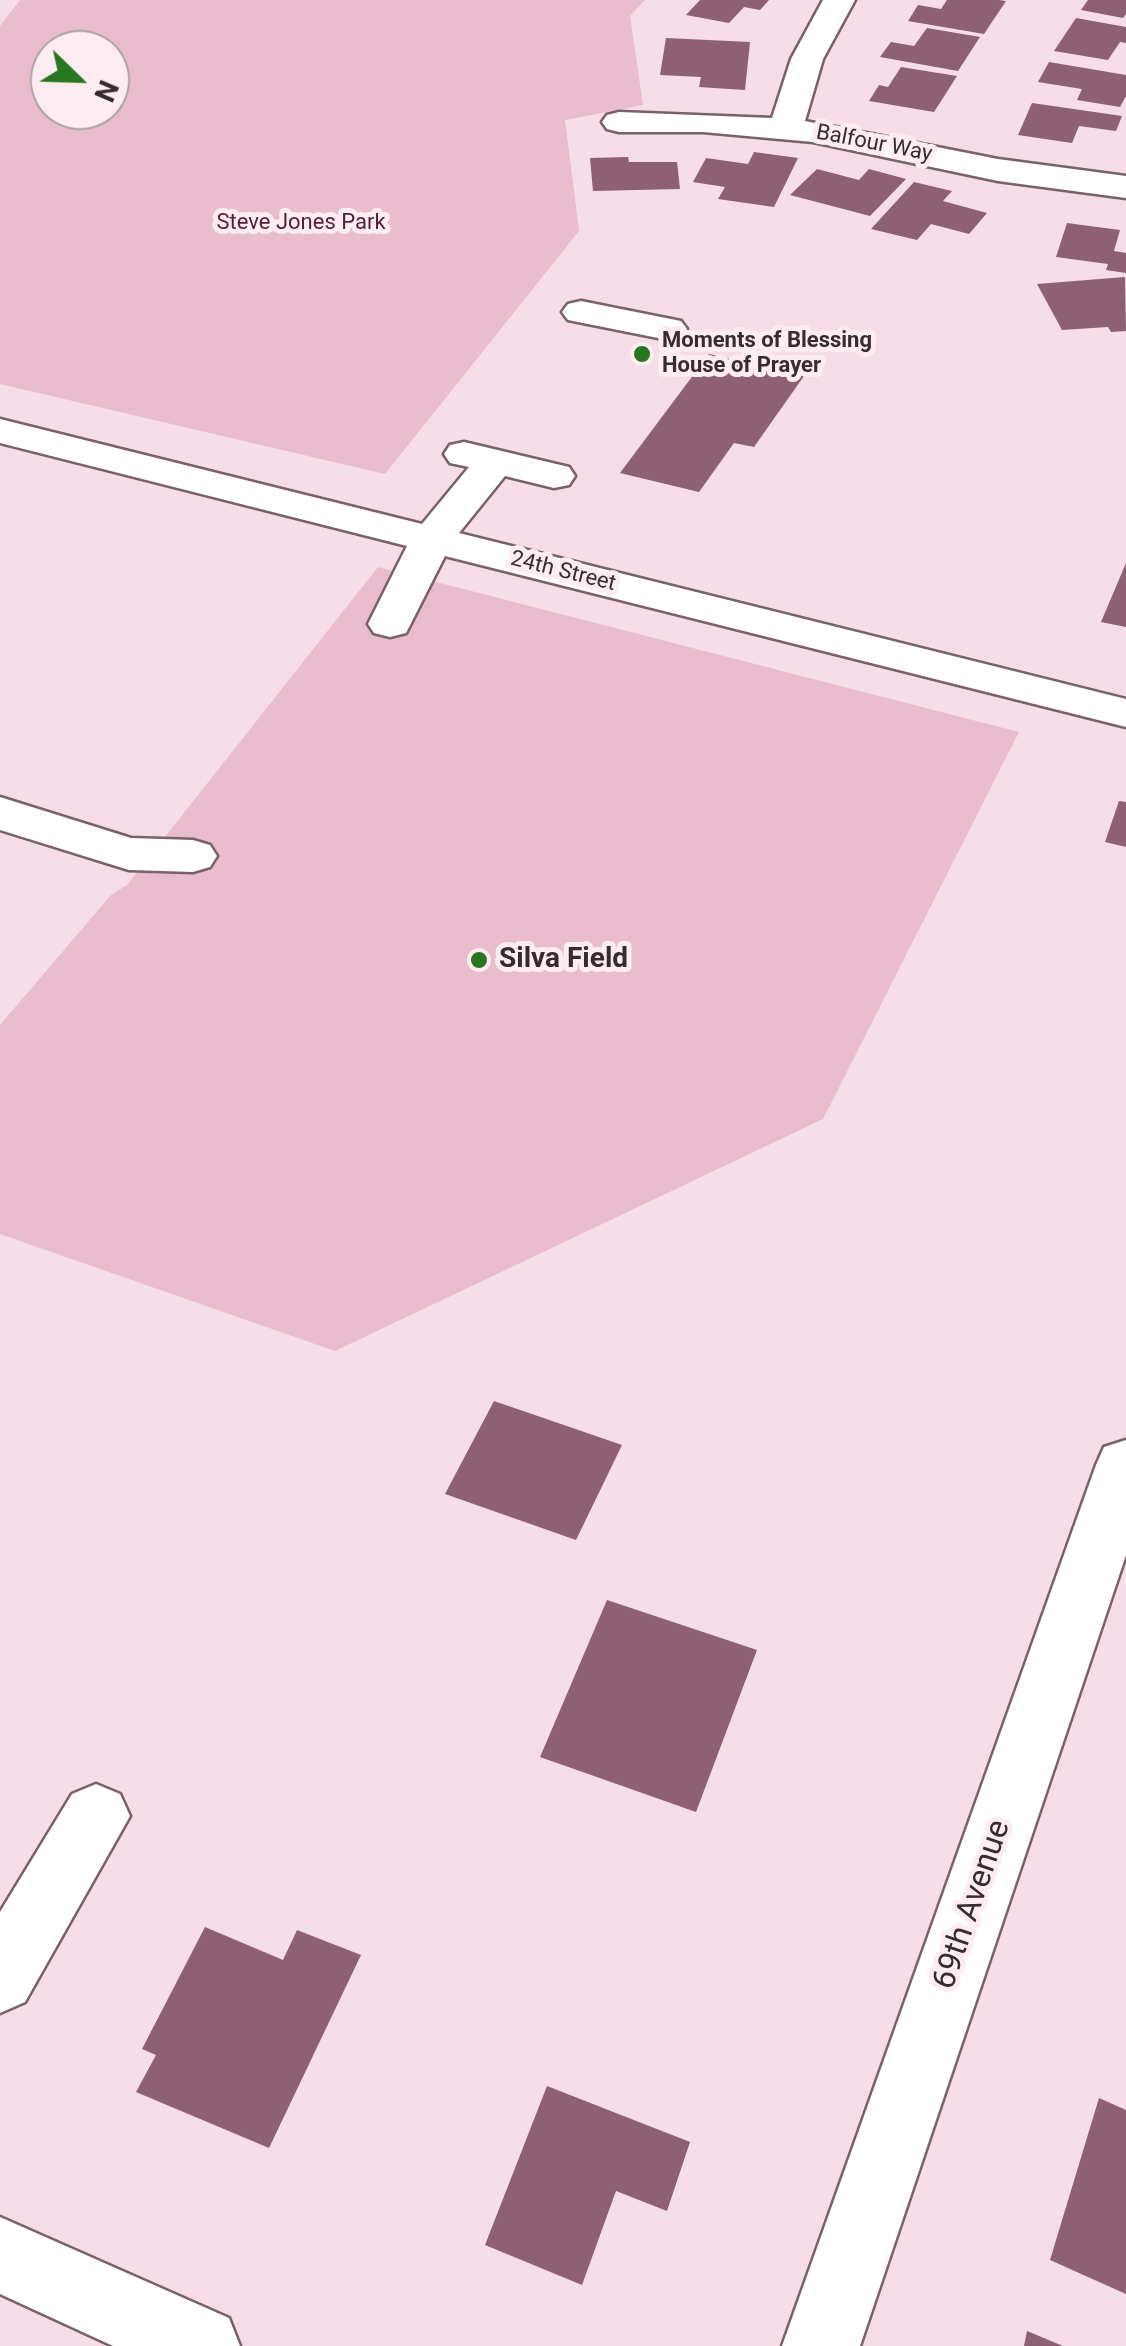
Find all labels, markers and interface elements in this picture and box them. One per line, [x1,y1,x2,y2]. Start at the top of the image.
north arrow [30,30,130,130]
text: N [87,76,125,107]
street label: Balfour Way [814,120,934,168]
park label: Steve Jones Park [216,210,386,236]
place label: Moments of Blessing House of Prayer [662,328,872,380]
marker: Moments of Blessing House of Prayer [631,343,653,365]
street label: 24th Street [508,546,618,598]
place label: Silva Field [499,943,628,977]
marker: Silva Field [468,949,490,971]
street label: 69th Avenue [926,1815,1020,1995]

